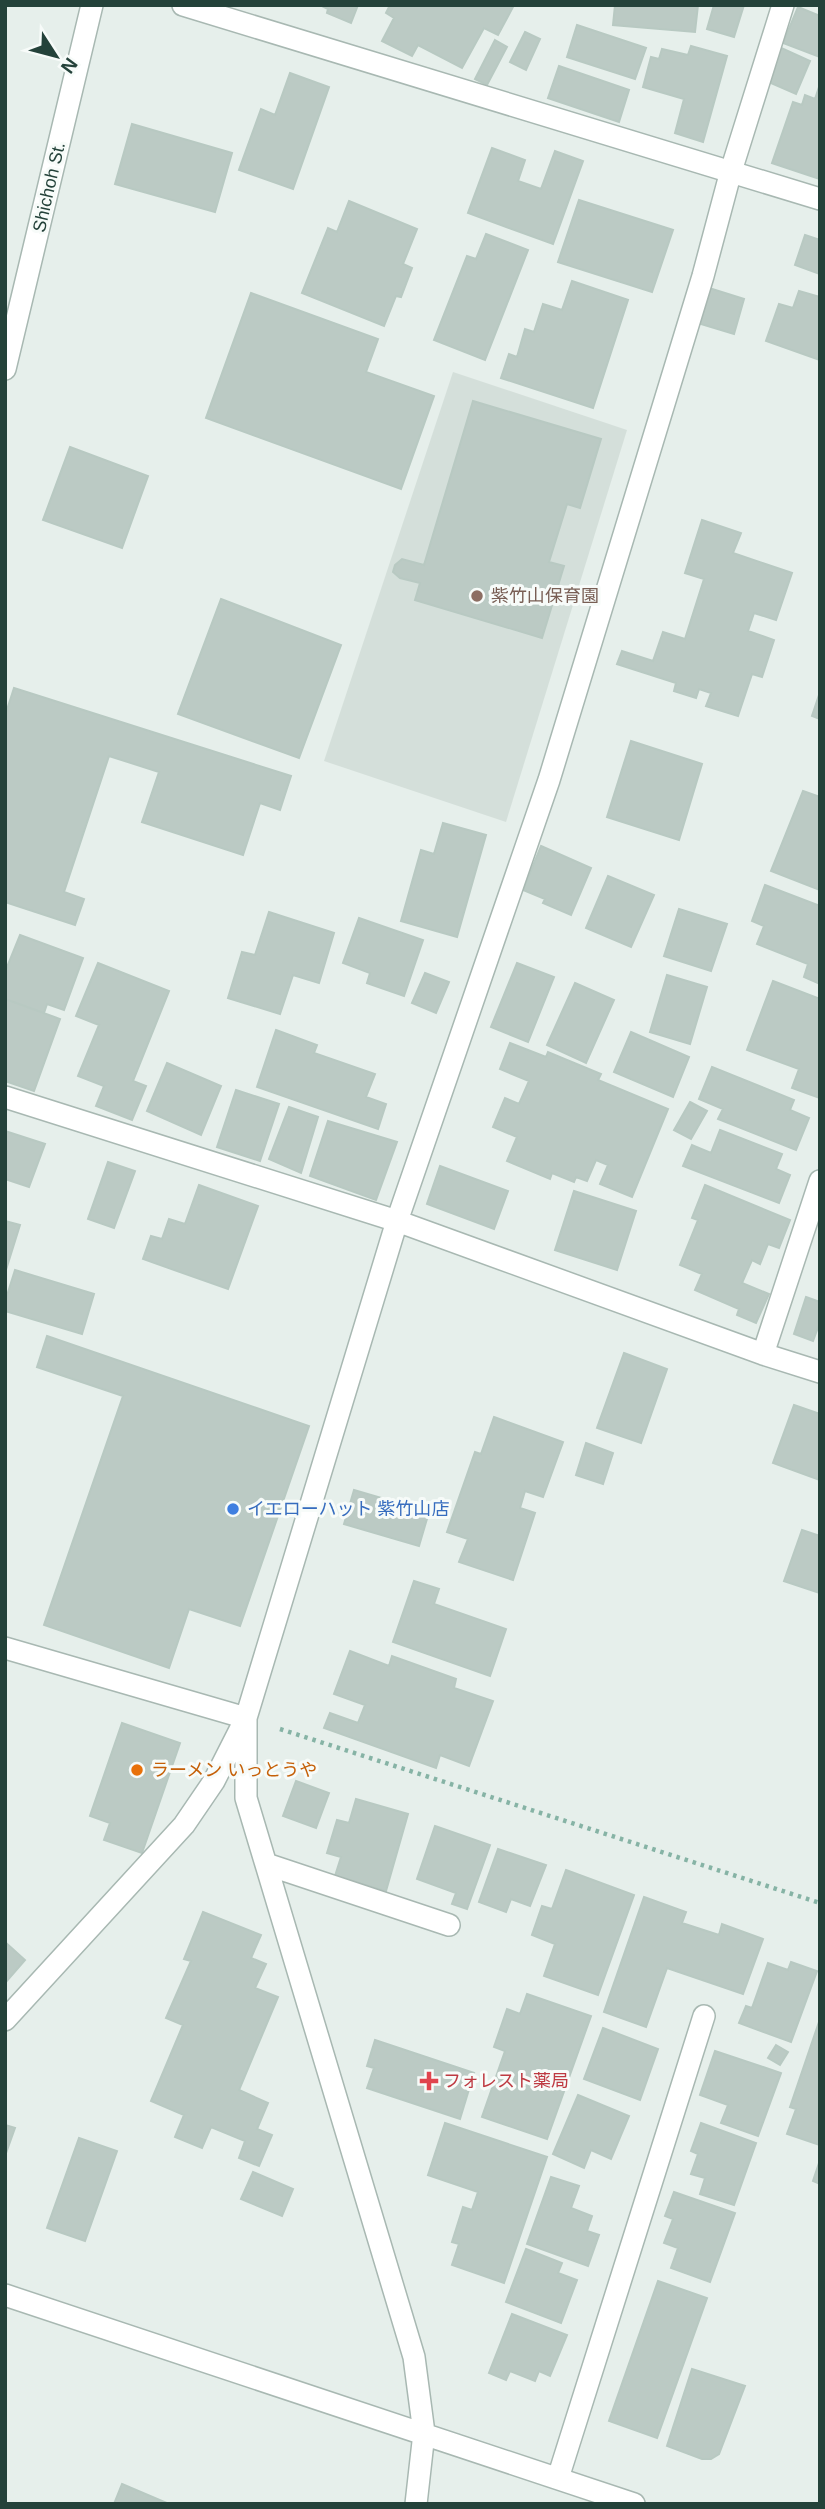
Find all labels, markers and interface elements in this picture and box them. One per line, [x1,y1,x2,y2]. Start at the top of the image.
north arrow [21,21,91,91]
text: N [57,54,82,77]
street label: Shichoh St. [29,140,69,234]
place label: 紫竹山保育園 [491,586,599,606]
marker: 紫竹山保育園 [469,588,485,604]
place label: イエローハット 紫竹山店 [247,1499,449,1519]
marker: イエローハット 紫竹山店 [225,1501,241,1517]
place label: ラーメン いっとうや [151,1760,317,1780]
marker: ラーメン いっとうや [129,1762,145,1778]
place label: フォレスト薬局 [443,2071,569,2091]
marker: フォレスト薬局 [421,2073,437,2089]

